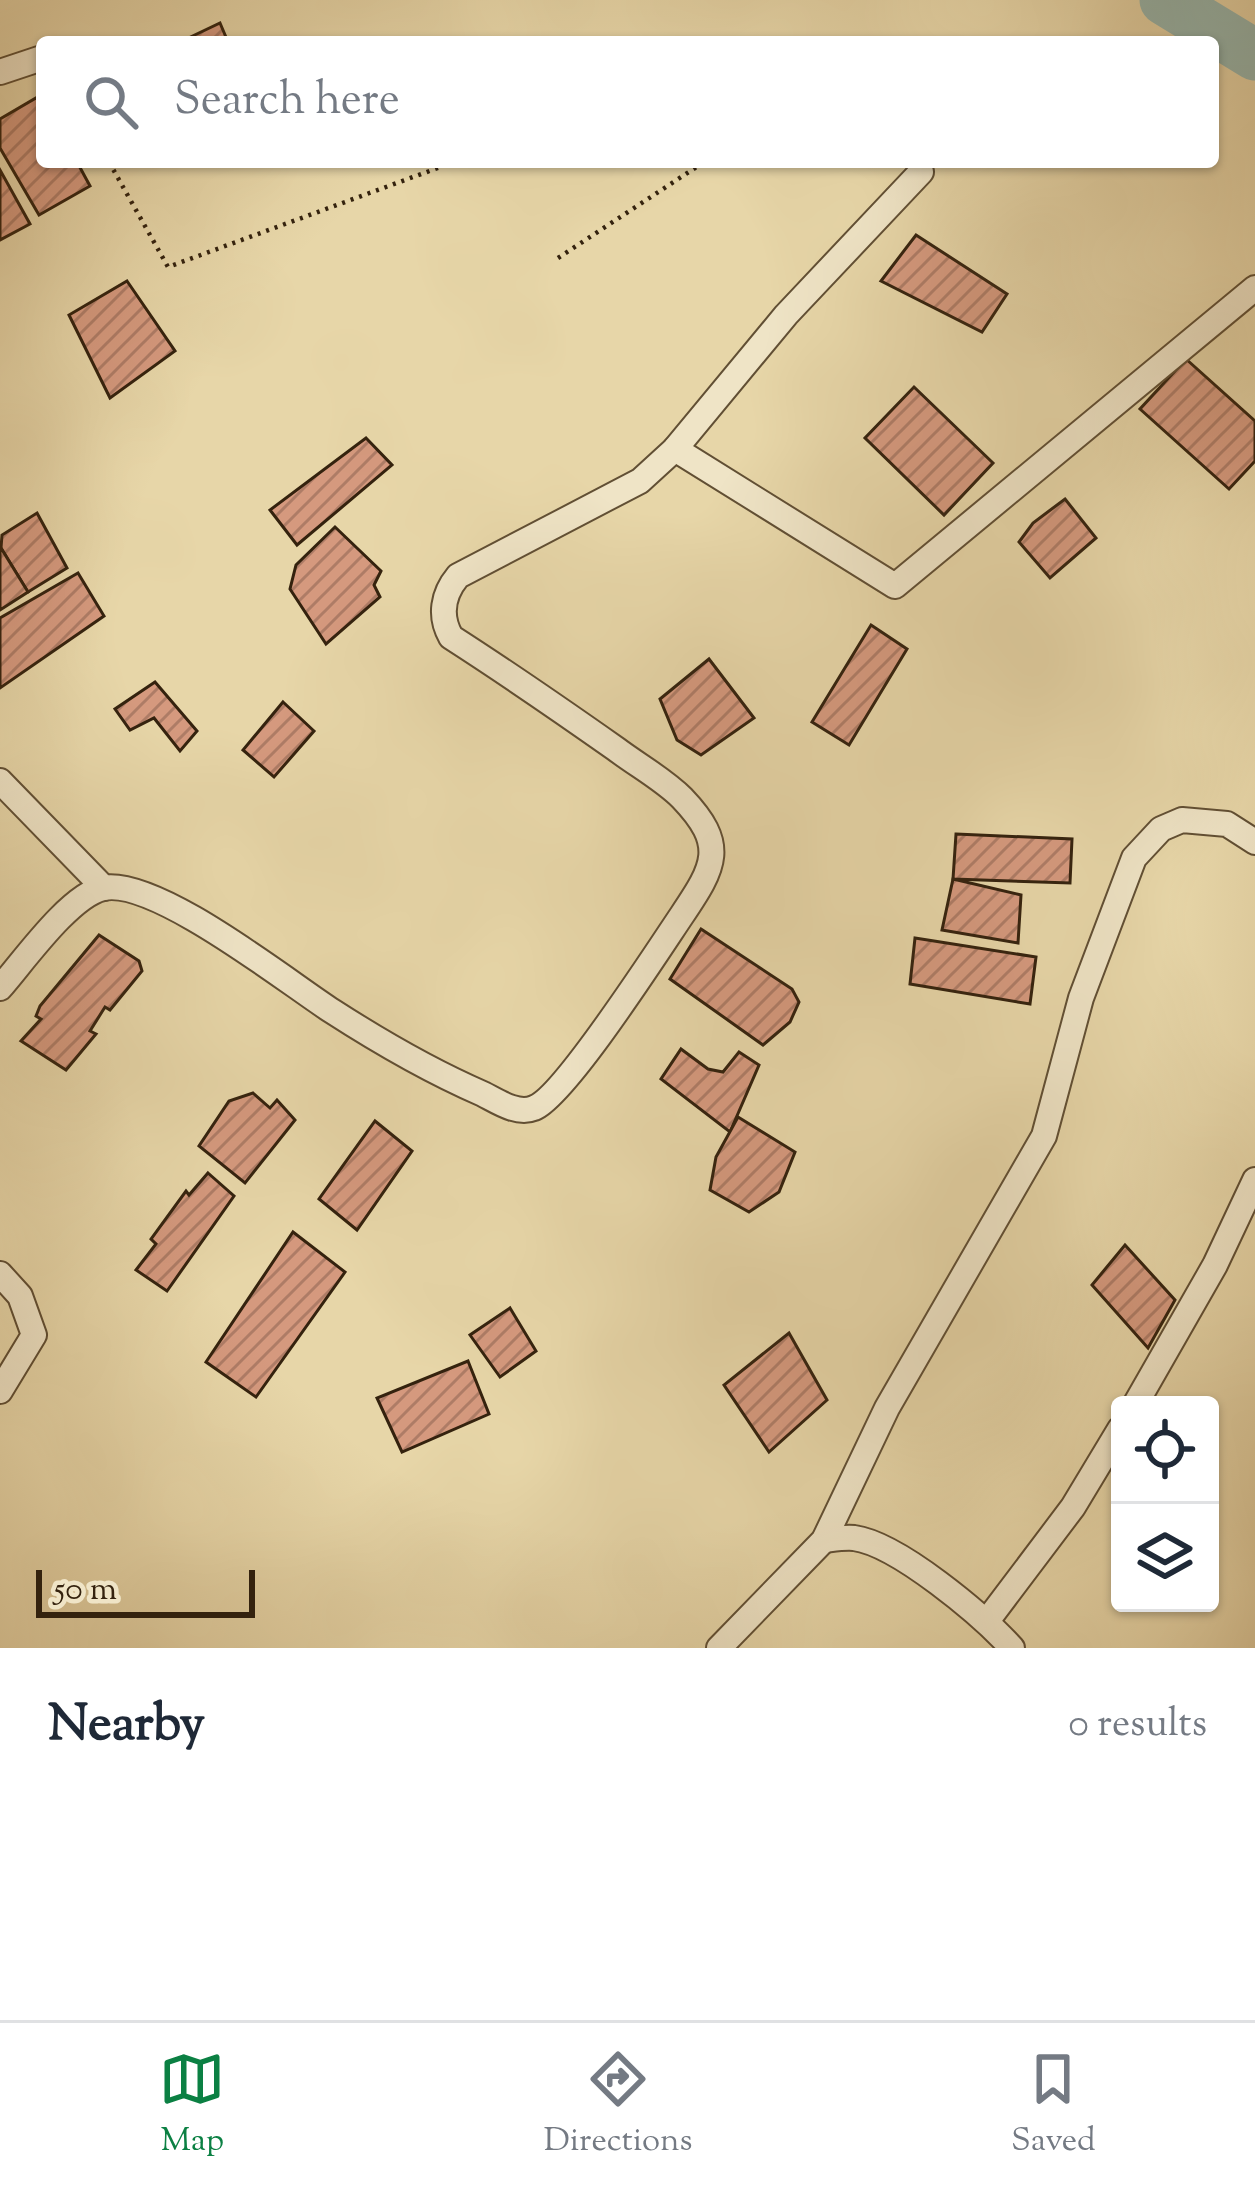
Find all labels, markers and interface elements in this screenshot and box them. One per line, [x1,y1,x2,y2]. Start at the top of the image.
search box [36,36,1219,168]
icon: search [78,69,144,135]
text: Search here [174,70,400,135]
map controls [1111,1396,1219,1612]
button: locate [1111,1396,1219,1504]
button: layers [1111,1504,1219,1612]
scale bar [36,1564,255,1617]
text: 50 m [54,1567,117,1615]
text: Nearby [48,1690,205,1763]
text: 0 results [1068,1698,1207,1754]
tab: Map [159,2046,225,2166]
tab: Directions [544,2046,693,2166]
tab: Saved [1011,2046,1096,2166]

